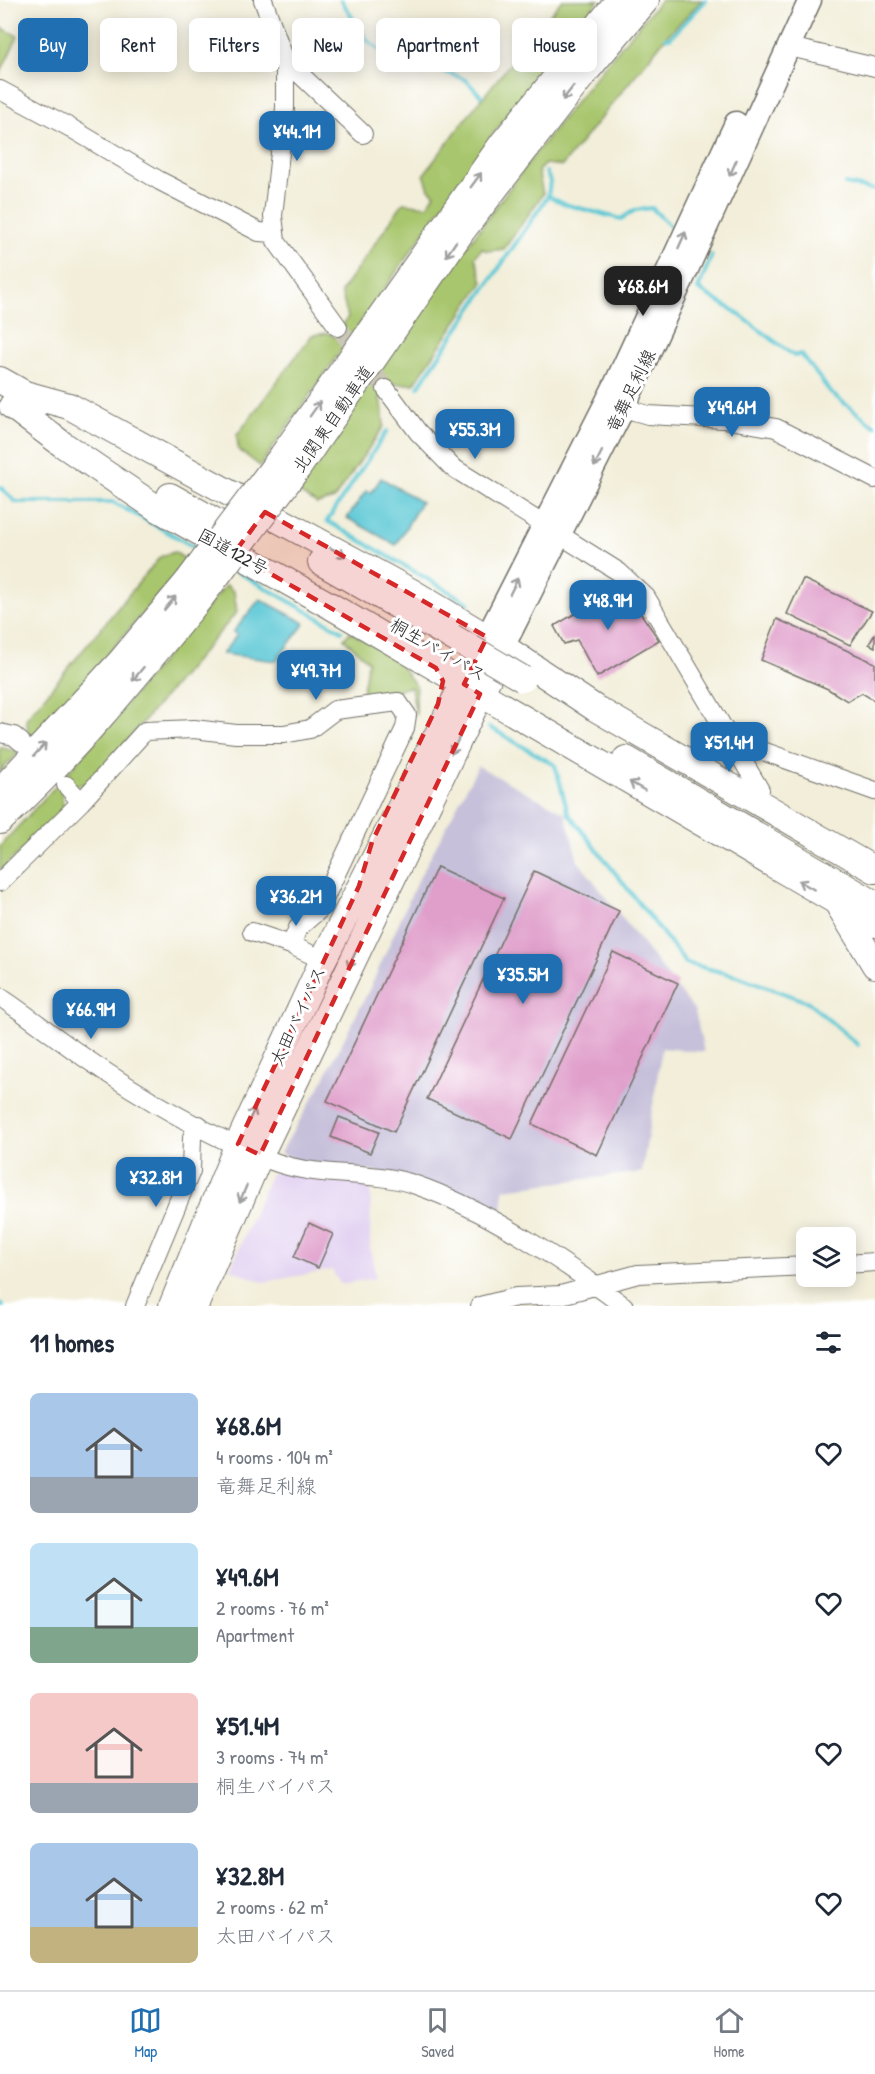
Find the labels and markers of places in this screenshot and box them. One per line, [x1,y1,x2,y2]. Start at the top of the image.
pin: ¥44.1M [248,111,346,162]
pin: ¥68.6M [594,266,692,317]
pin: ¥49.6M [683,387,781,438]
pin: ¥55.3M [426,409,524,460]
pin: ¥48.9M [559,580,657,631]
pin: ¥49.7M [267,650,365,701]
pin: ¥51.4M [680,722,778,773]
pin: ¥36.2M [247,876,345,927]
pin: ¥35.5M [474,954,572,1005]
pin: ¥66.9M [42,989,140,1040]
pin: ¥32.8M [107,1157,205,1208]

